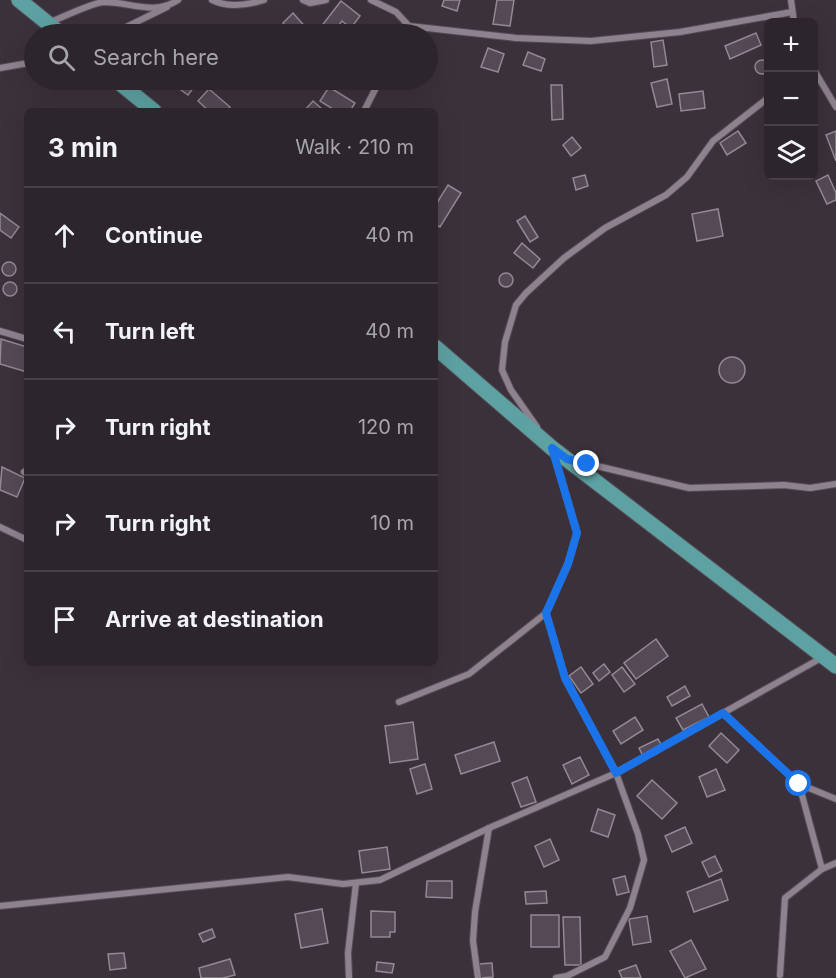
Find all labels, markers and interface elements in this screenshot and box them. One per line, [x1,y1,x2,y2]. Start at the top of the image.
map controls [764,18,818,180]
button: + [764,18,818,72]
search box [24,24,438,90]
icon: search [45,41,78,74]
text: Search here [93,44,219,70]
button: − [764,72,818,126]
button: layers [764,126,818,180]
text: 3 min [48,132,118,163]
text: Walk · 210 m [295,135,414,159]
icon: ahead [48,219,81,252]
text: Continue [105,222,203,248]
text: 40 m [365,223,414,247]
icon: left [48,315,81,348]
text: Turn left [105,318,195,344]
text: 40 m [365,319,414,343]
icon: right [48,411,81,444]
text: Turn right [105,414,211,440]
text: 120 m [358,415,414,439]
route end [573,450,599,476]
icon: right [48,507,81,540]
text: Turn right [105,510,211,536]
text: 10 m [370,511,414,535]
icon: arrive [48,603,81,636]
text: Arrive at destination [105,606,324,632]
route start [785,770,811,796]

